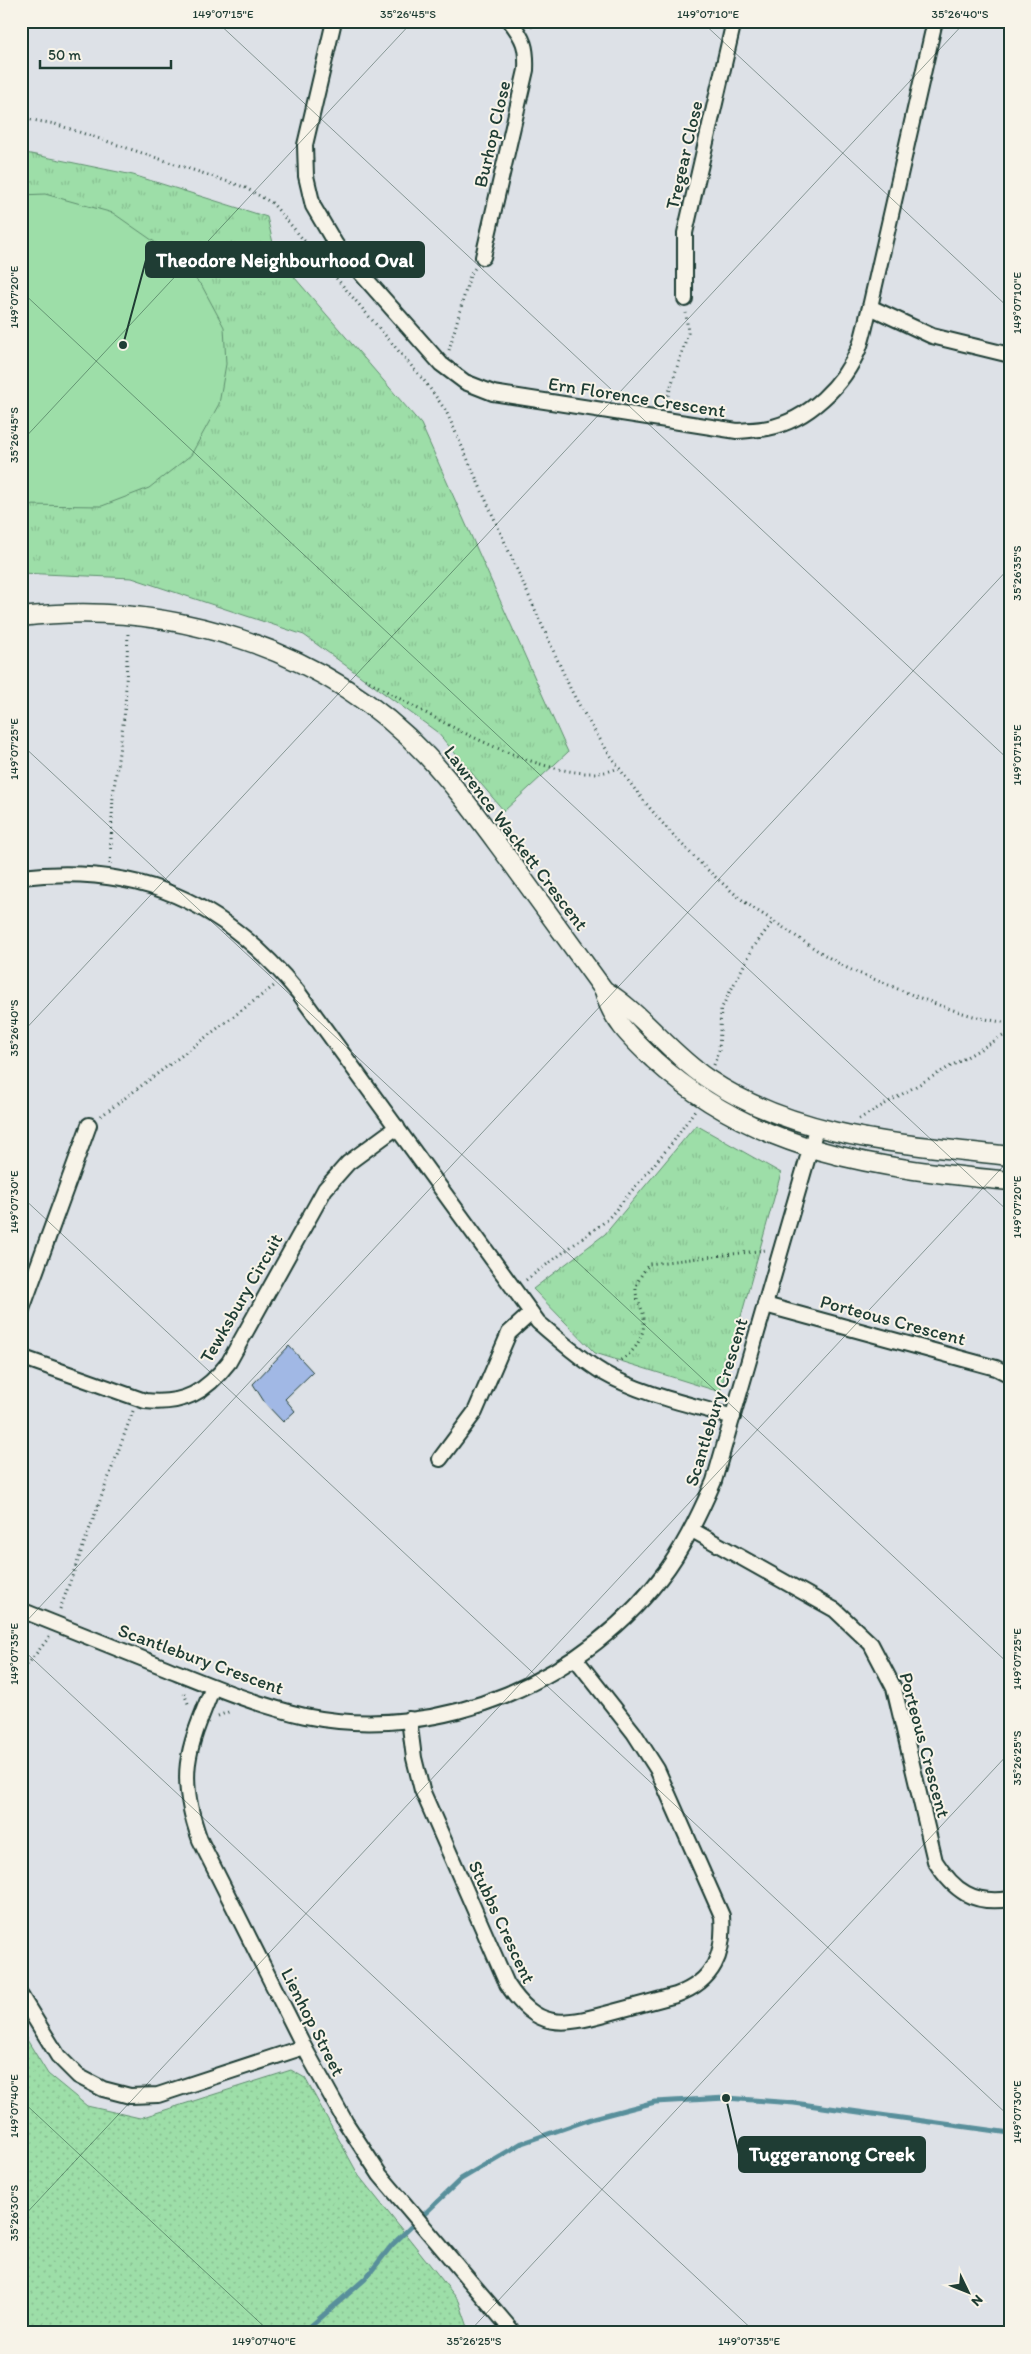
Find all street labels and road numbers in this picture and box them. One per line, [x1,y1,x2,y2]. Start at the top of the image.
street label: Burhop Close [469,78,515,190]
street label: Tregear Close [660,98,708,212]
street label: Ern Florence Crescent [547,372,727,422]
street label: Lawrence Wackett Crescent [439,741,593,935]
street label: Tewksbury Circuit [195,1229,287,1367]
street label: Porteous Crescent [818,1290,968,1350]
street label: Scantlebury Crescent [679,1315,753,1489]
street label: Scantlebury Crescent [115,1618,287,1700]
street label: Porteous Crescent [895,1670,955,1820]
street label: Stubbs Crescent [463,1857,541,1987]
street label: Lienhop Street [276,1964,350,2080]

